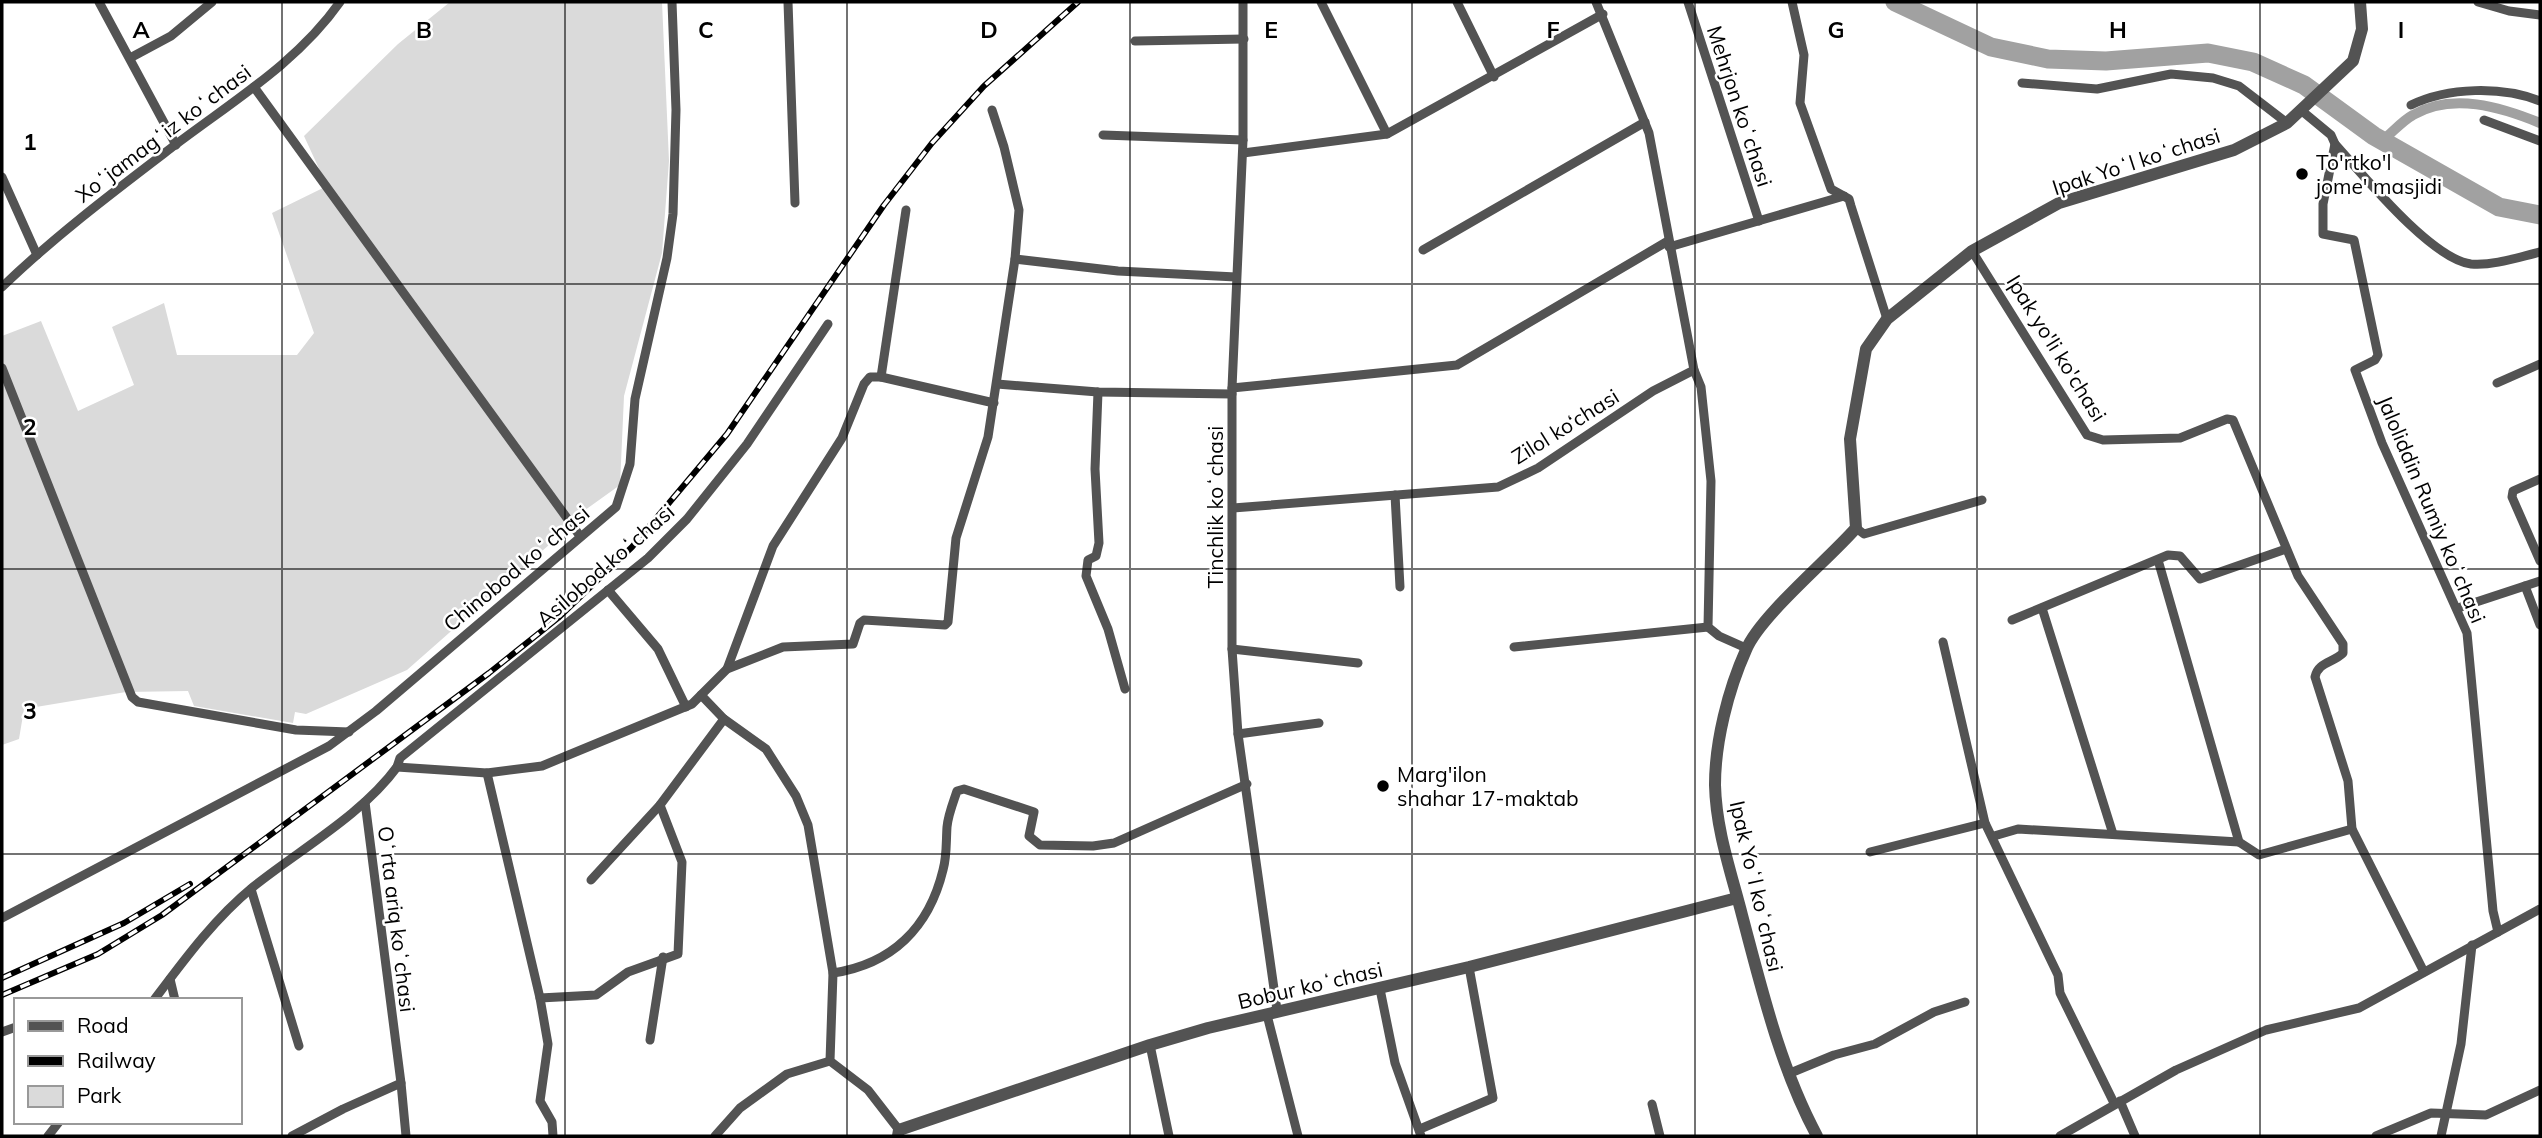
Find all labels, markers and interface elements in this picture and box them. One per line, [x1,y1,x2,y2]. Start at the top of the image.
text: A [132,15,150,44]
text: B [416,15,432,44]
text: C [698,15,714,44]
text: D [980,15,998,44]
text: E [1264,15,1278,44]
text: F [1546,15,1560,44]
text: G [1827,15,1845,44]
text: H [2109,15,2127,44]
text: I [2398,15,2404,44]
street label: Mehrjon koʻchasi [1702,22,1778,190]
street label: Xoʻjamagʻiz koʻchasi [70,59,256,207]
street label: Ipak Yoʻl koʻchasi [2049,122,2223,200]
text: 1 [23,127,37,156]
place label: To'rtko'l jome' masjidi [2314,149,2442,199]
marker: To'rtko'l jome' masjidi [2294,166,2310,182]
street label: Ipak yo'li ko'chasi [2001,270,2113,426]
street label: Zilol ko‘chasi [1507,383,1623,469]
street label: Jaloliddin Rumiy koʻchasi [2372,391,2492,627]
text: 2 [23,412,37,441]
street label: Tinchlik koʻchasi [1202,426,1228,588]
street label: Asilobod koʻchasi [531,498,679,632]
street label: Chinobod koʻchasi [438,499,594,637]
text: 3 [23,696,37,725]
place label: Marg'ilon shahar 17-maktab [1397,761,1579,811]
marker: Marg'ilon shahar 17-maktab [1375,778,1391,794]
street label: Ipak Yoʻl koʻchasi [1725,798,1789,974]
street label: Oʻrta ariq koʻchasi [373,824,421,1014]
street label: Bobur koʻchasi [1235,956,1385,1014]
legend [14,998,242,1124]
text: Road [77,1012,128,1038]
text: Railway [77,1047,156,1073]
text: Park [77,1082,121,1108]

